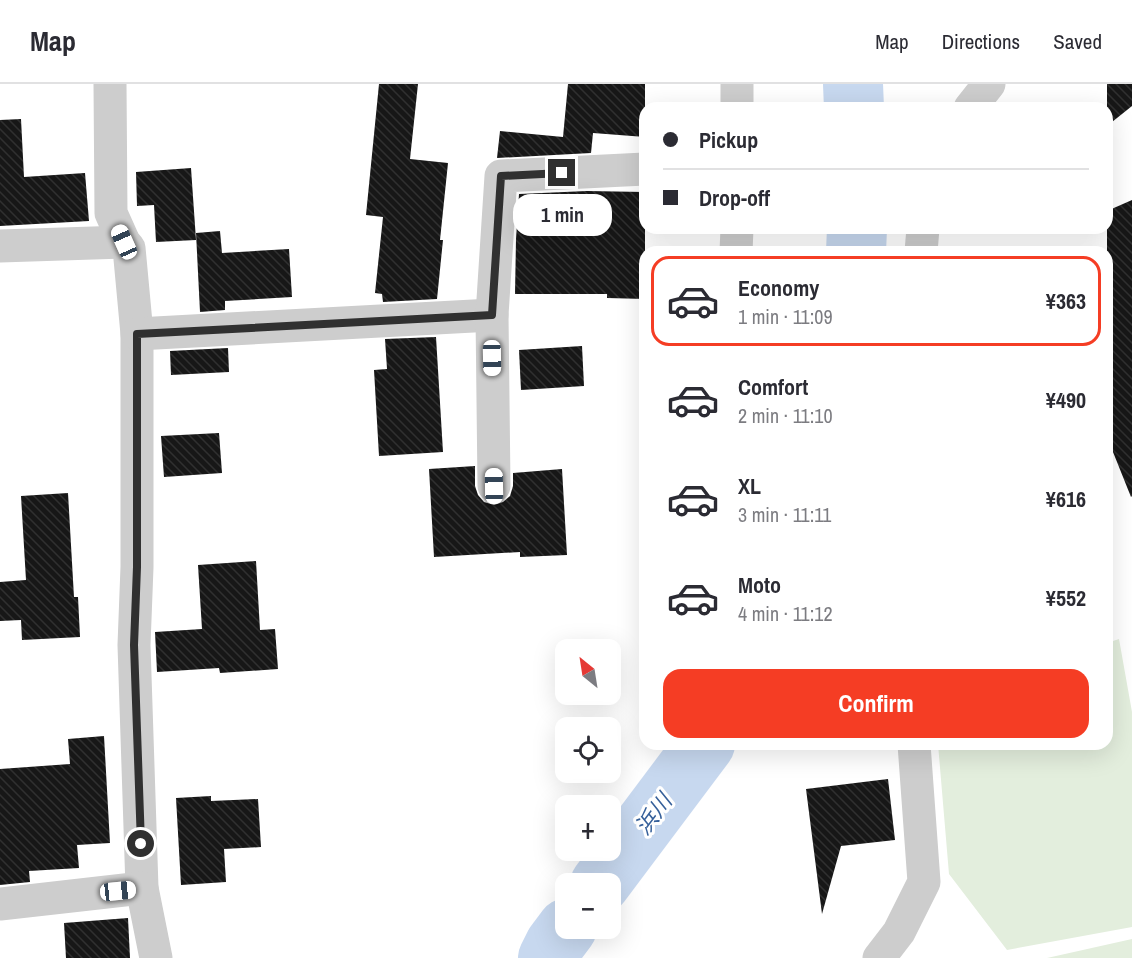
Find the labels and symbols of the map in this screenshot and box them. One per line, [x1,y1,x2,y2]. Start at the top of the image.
route end [548,159,575,186]
callout: 1 min [512,194,612,236]
car [108,222,140,262]
car [483,340,501,376]
car [485,468,503,504]
north arrow [555,639,621,705]
water label: 浜川 [628,786,679,841]
route start [127,830,154,857]
car [99,880,137,902]

